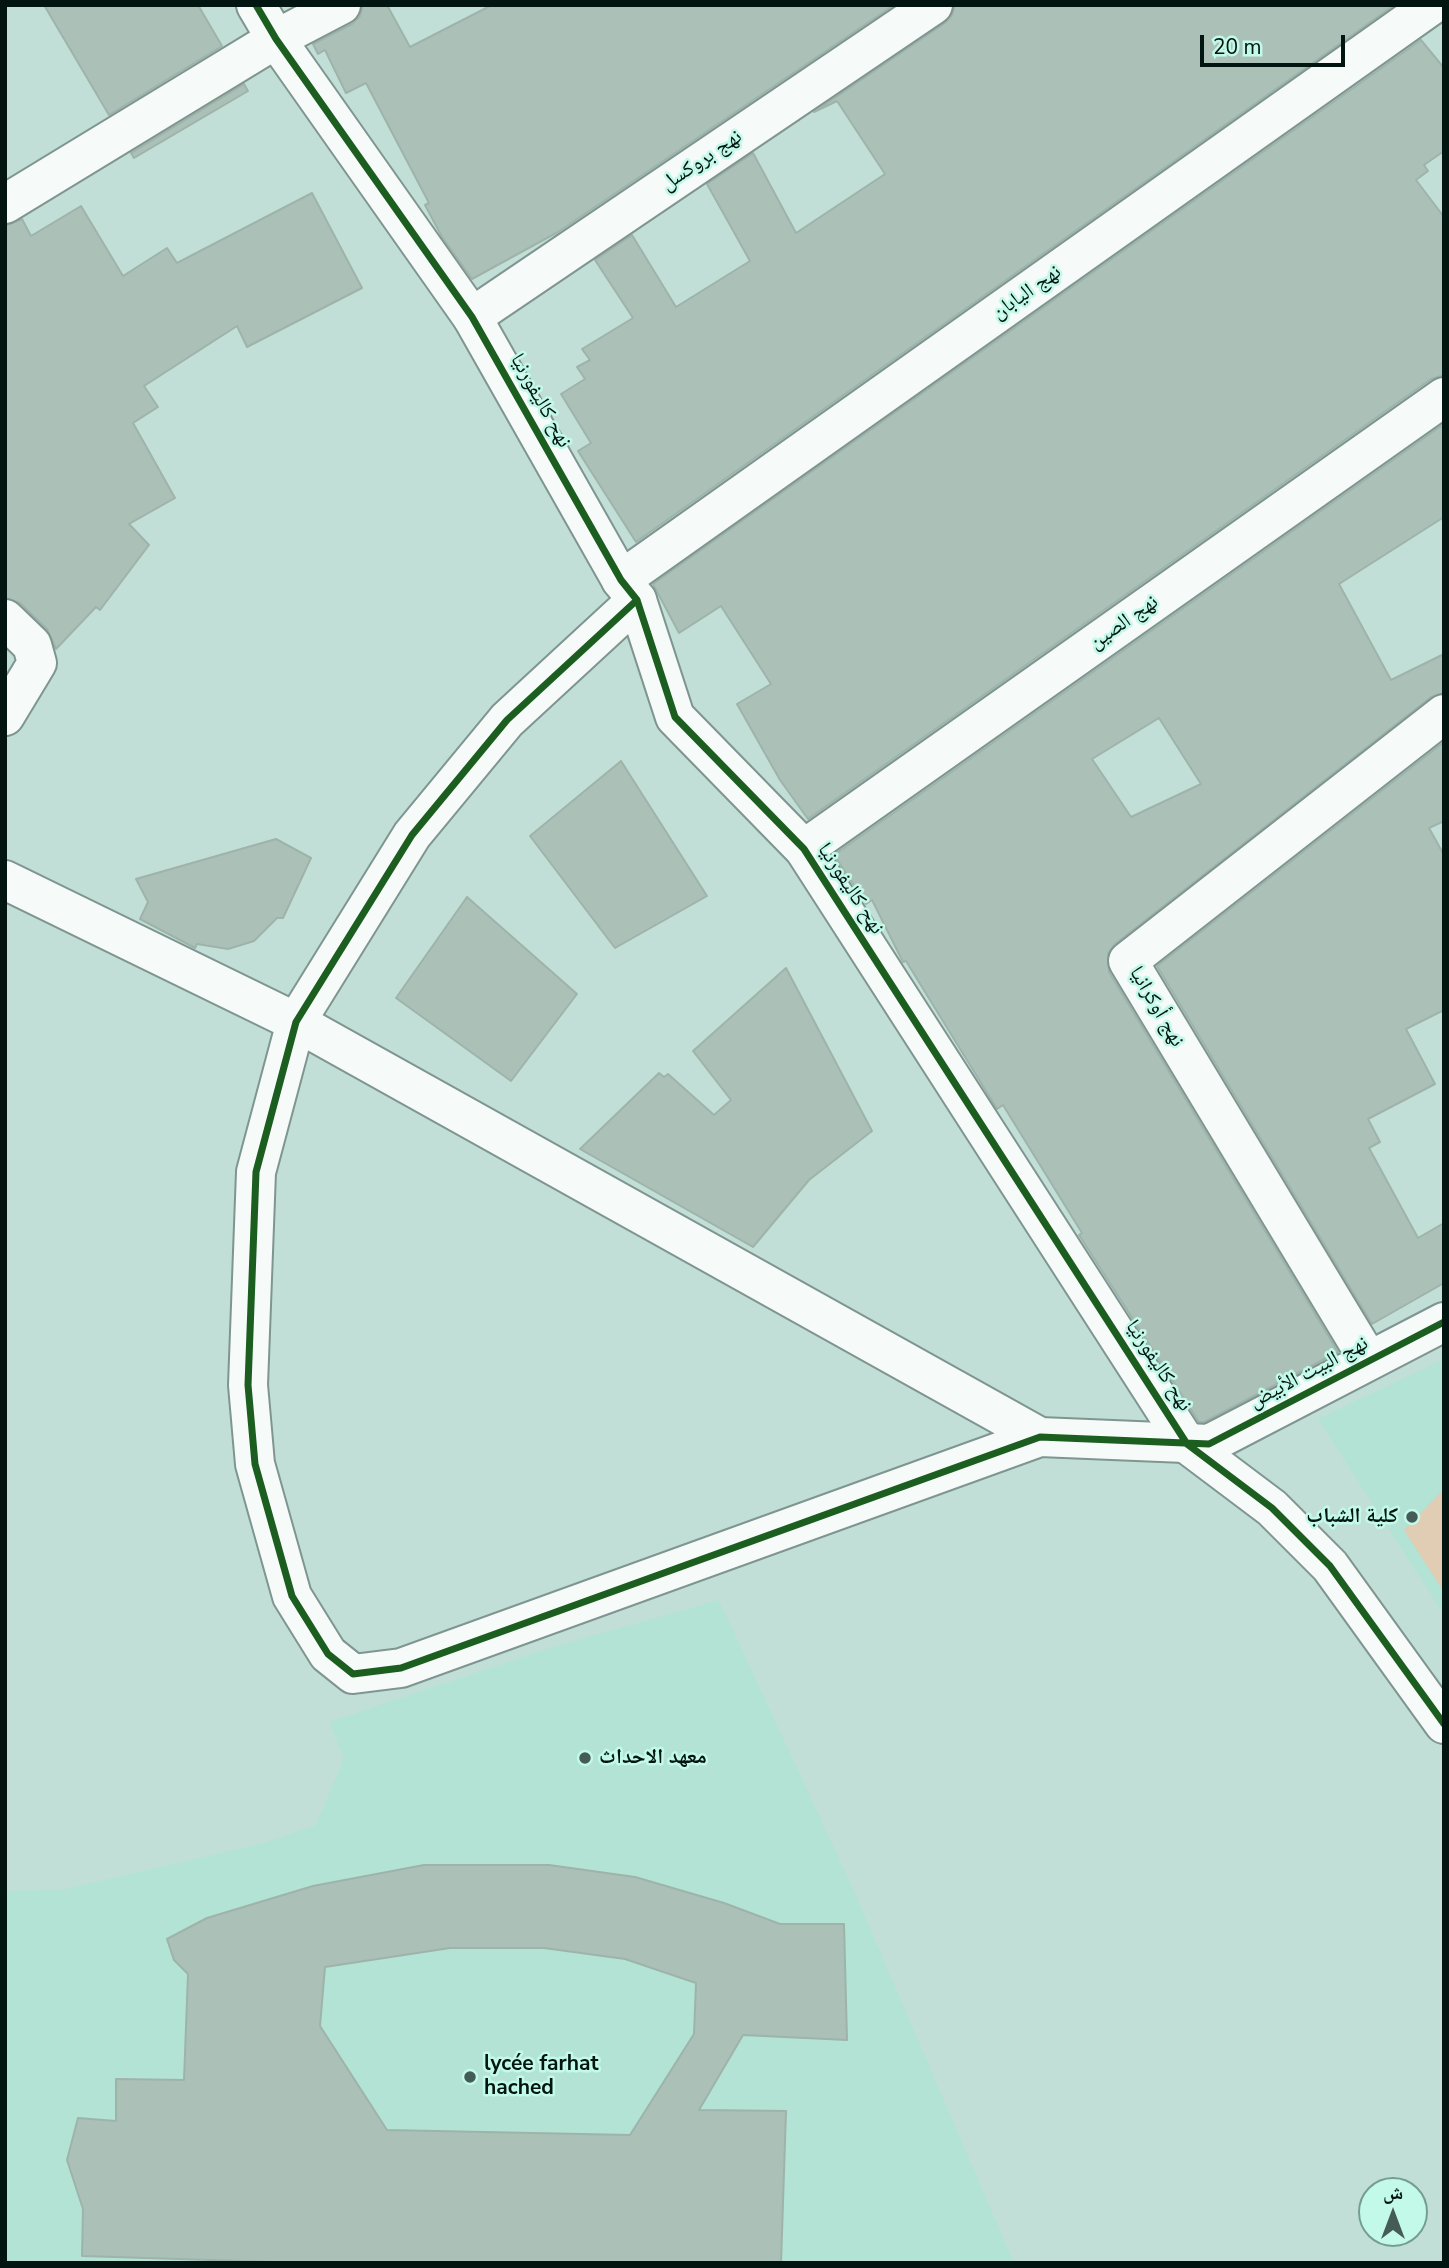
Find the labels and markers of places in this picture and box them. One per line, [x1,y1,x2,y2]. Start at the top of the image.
place label: كلية الشباب [1306,1504,1398,1530]
marker: كلية الشباب [1404,1509,1420,1525]
place label: معهد الاحداث [599,1745,707,1771]
marker: معهد الاحداث [577,1750,593,1766]
place label: lycée farhat hached [484,2052,598,2102]
marker: lycée farhat hached [462,2069,478,2085]

